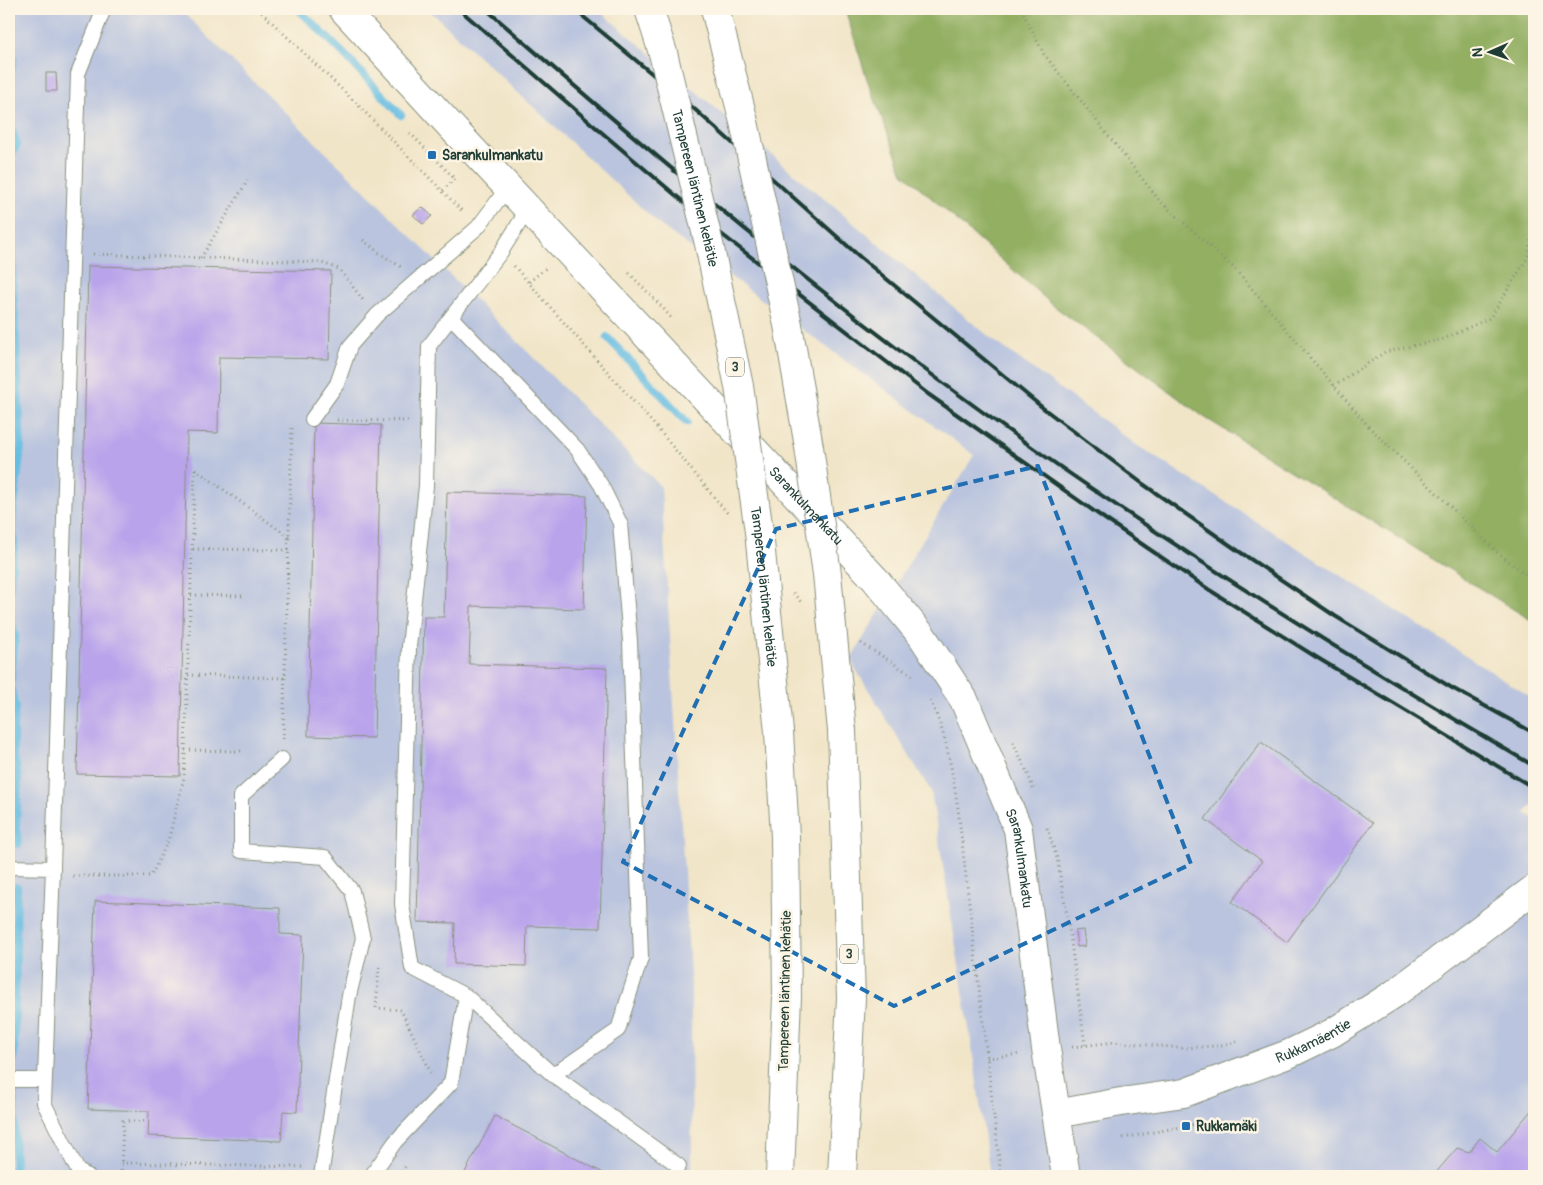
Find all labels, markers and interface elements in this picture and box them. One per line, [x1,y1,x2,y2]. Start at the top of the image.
north arrow [1466,28,1516,78]
text: N [1469,47,1486,57]
street label: Tampereen läntinen kehätie [668,108,722,268]
place label: Sarankulmankatu [442,147,543,164]
marker: Sarankulmankatu [426,149,438,161]
road number: 3 [726,358,744,377]
street label: Sarankulmankatu [765,463,847,548]
street label: Tampereen läntinen kehätie [747,505,781,668]
street label: Sarankulmankatu [1002,806,1036,909]
street label: Tampereen läntinen kehätie [775,910,795,1072]
road number: 3 [840,944,858,964]
street label: Rukkamäentie [1273,1015,1354,1067]
place label: Rukkamäki [1196,1118,1257,1135]
marker: Rukkamäki [1180,1120,1192,1132]

